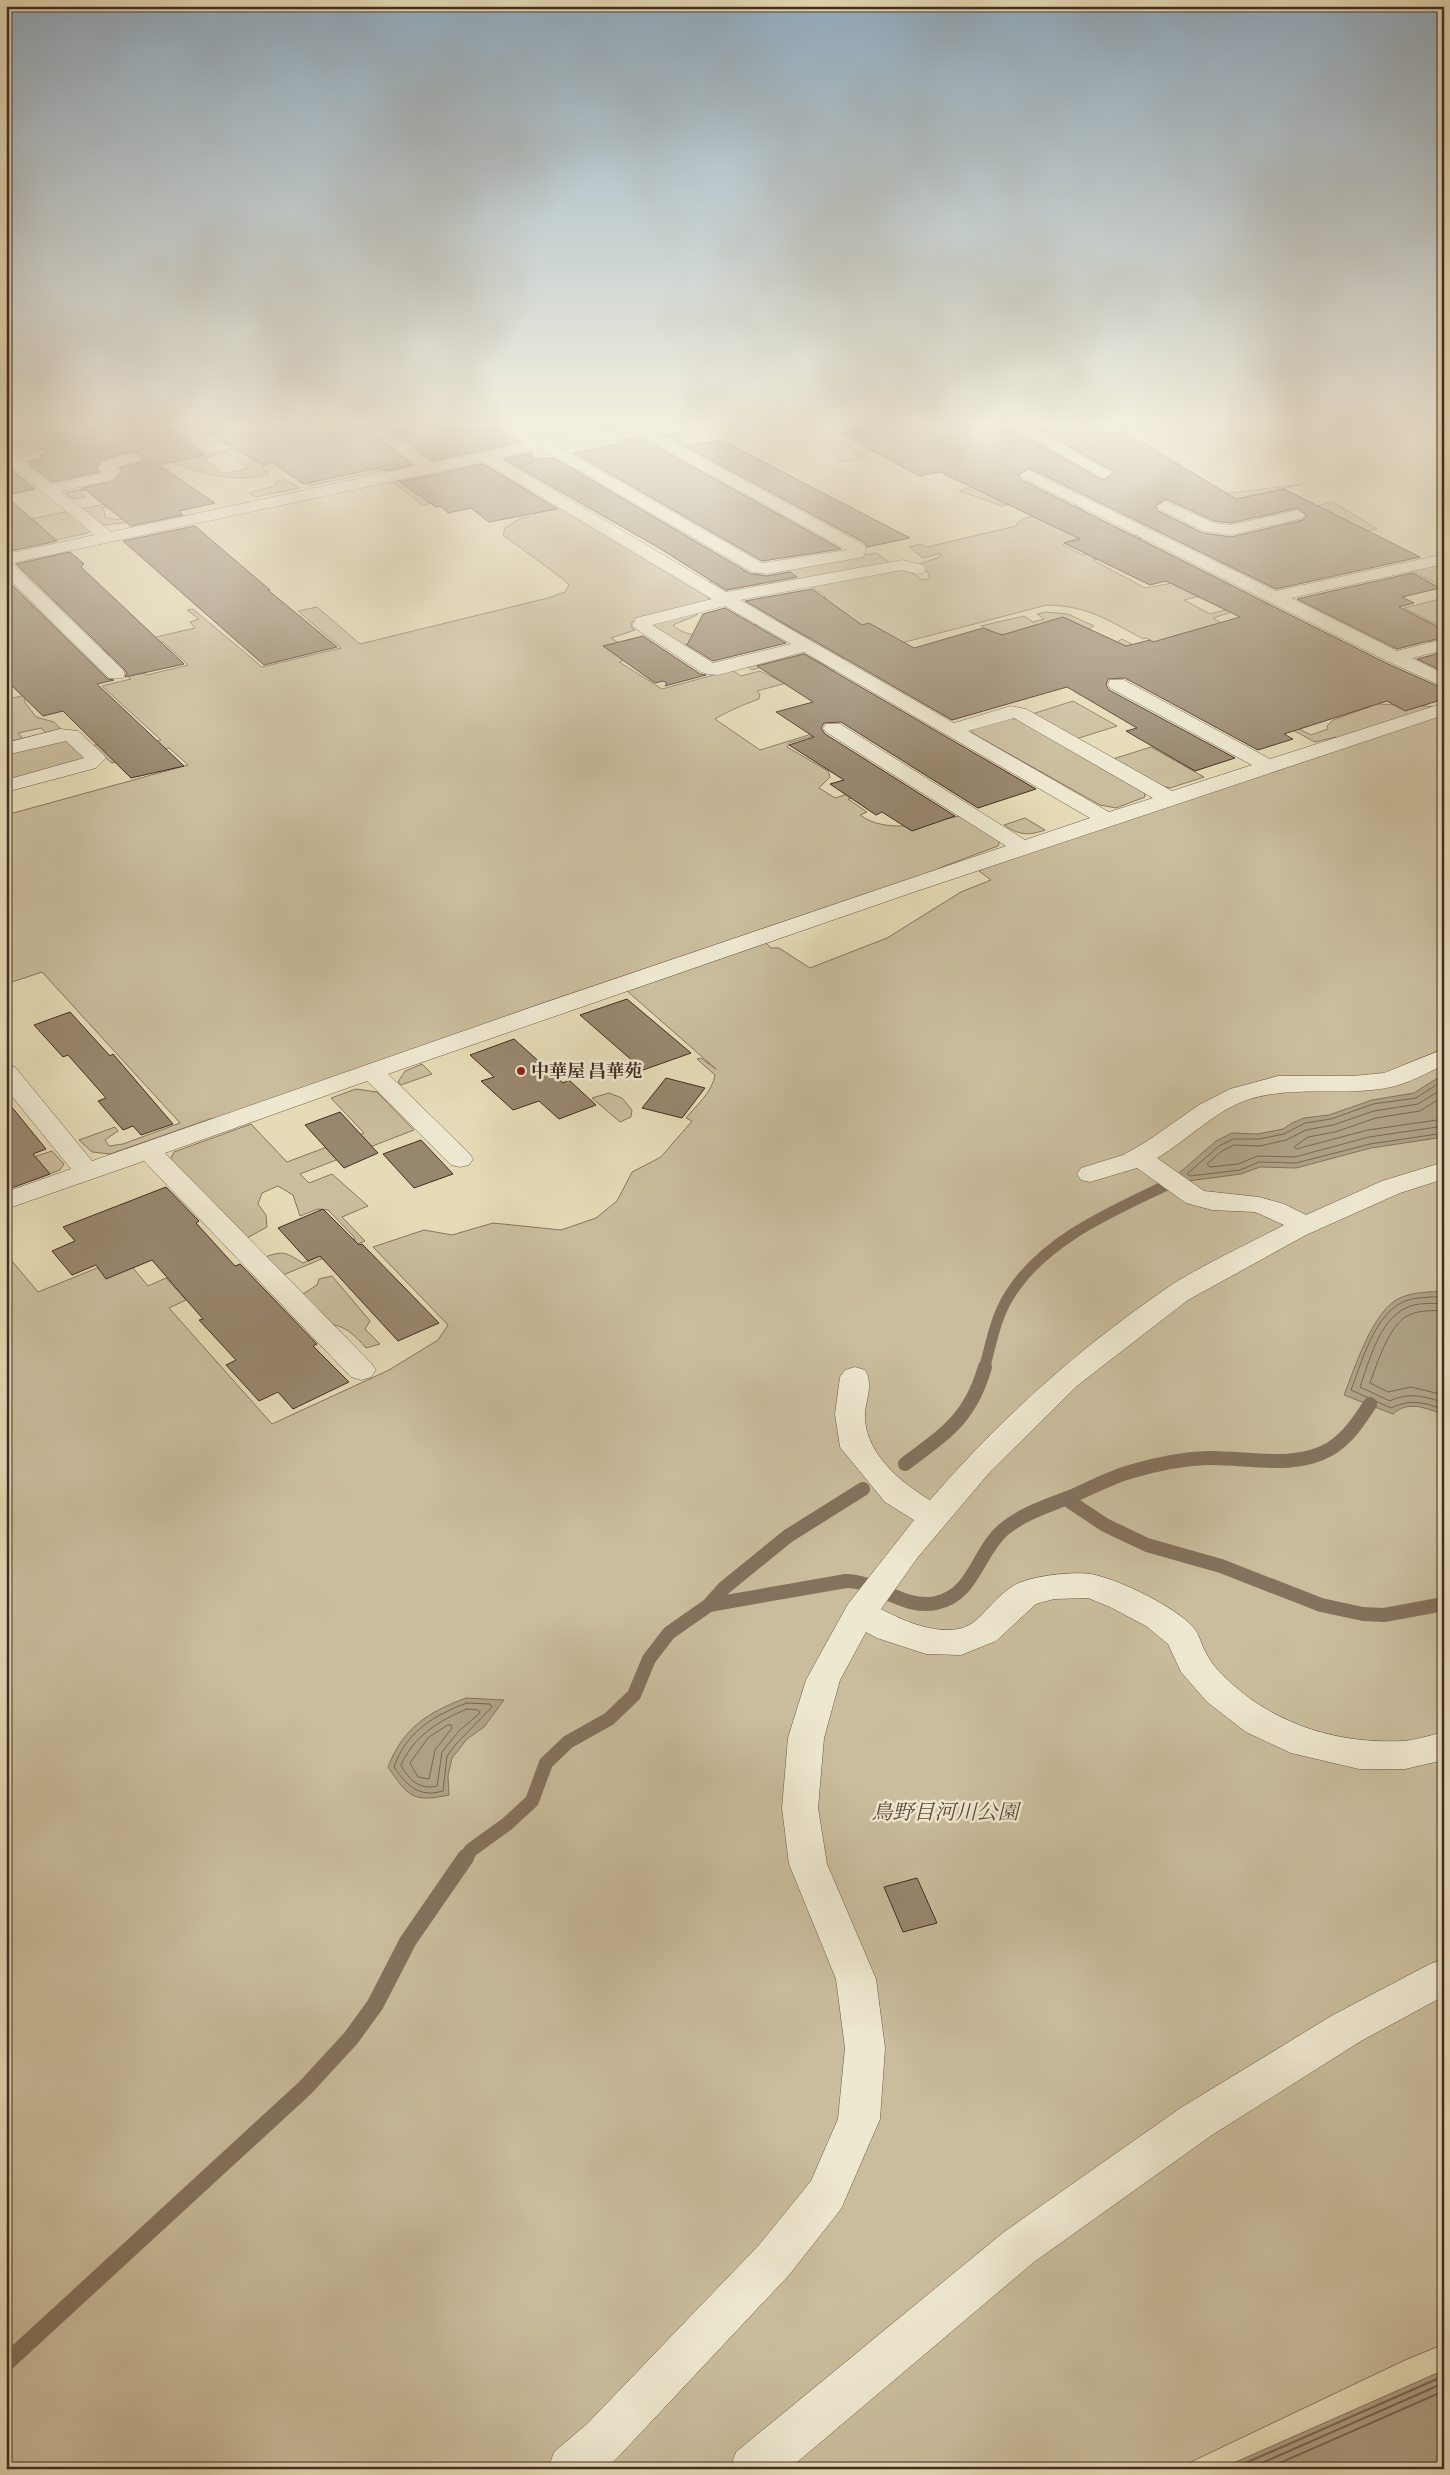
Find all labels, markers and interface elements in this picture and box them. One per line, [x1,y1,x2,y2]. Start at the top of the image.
place label: 中華屋 昌華苑 [531,1059,642,1083]
marker: 中華屋 昌華苑 [515,1065,527,1077]
park label: 鳥野目河川公園 [872,1798,1021,1826]

